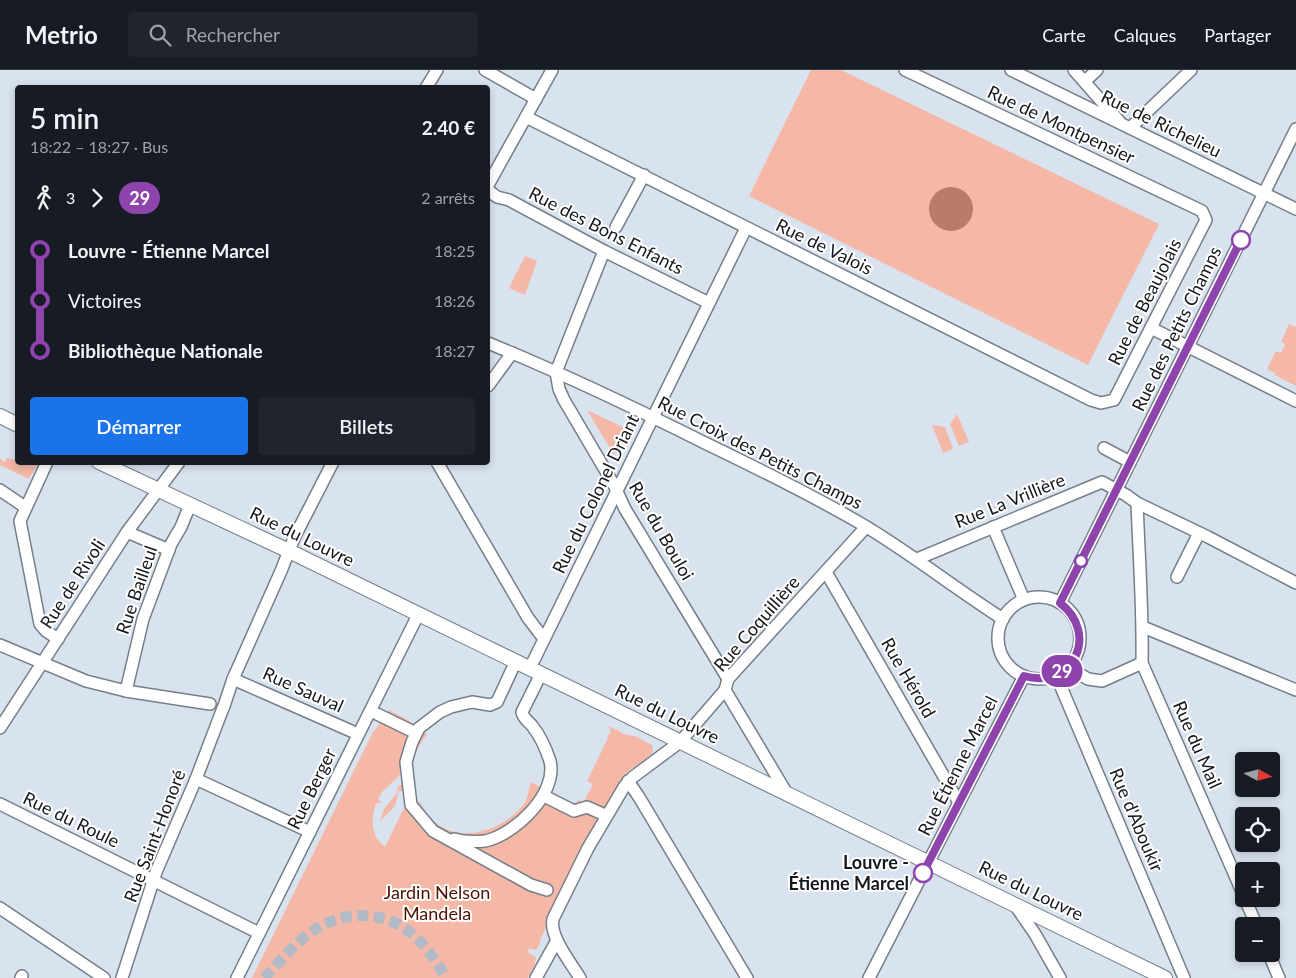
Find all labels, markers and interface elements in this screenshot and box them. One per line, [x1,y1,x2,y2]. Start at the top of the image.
search box [128,12,478,57]
text: Metrio [25,20,98,49]
icon: search [146,21,174,49]
text: Rechercher [186,23,280,46]
text: Carte [1042,24,1086,46]
text: Calques [1114,24,1176,46]
text: Partager [1204,24,1271,46]
street label: Rue de Montpensier [984,80,1139,168]
street label: Rue de Richelieu [1098,85,1225,162]
text: 5 min [30,101,99,135]
text: 2.40 € [422,116,475,139]
text: 18:22 – 18:27 · Bus [30,137,168,156]
street label: Rue des Bons Enfants [525,182,688,279]
icon: walk [30,184,58,212]
icon: forward [83,184,111,212]
text: 29 [129,187,150,209]
text: 3 [66,188,75,207]
text: 2 arrêts [421,188,475,207]
street label: Rue de Valois [772,213,877,279]
unlabelled marker [1231,230,1251,250]
street label: Rue de Beaujolais [1103,234,1186,368]
text: Louvre - Étienne Marcel [68,239,269,262]
text: 18:25 [434,241,475,260]
street label: Rue des Petits Champs [1127,242,1226,414]
text: Victoires [68,289,141,312]
text: 18:26 [434,291,475,310]
text: Bibliothèque Nationale [68,339,263,362]
text: 18:27 [434,341,475,360]
street label: Rue Croix des Petits Champs [654,391,867,513]
button: Démarrer [30,397,248,455]
button: Billets [258,397,475,455]
street label: Rue du Colonel Driant [547,410,643,577]
street label: Rue La Vrillière [951,468,1068,532]
street label: Rue du Bouloi [625,477,699,584]
street label: Rue du Louvre [247,501,358,571]
street label: Rue de Rivoli [35,534,109,632]
street label: Rue Bailleul [111,543,161,637]
unlabelled marker [1074,554,1088,568]
street label: Rue Coquillière [709,571,804,676]
street label: Rue Hérold [877,634,941,721]
line badge: 29 [1040,655,1084,687]
text: 29 [1052,660,1072,682]
street label: Rue Sauval [260,662,347,717]
street label: Rue du Louvre [612,678,723,748]
street label: Rue Étienne Marcel [912,692,1002,839]
street label: Rue du Mail [1169,697,1227,792]
street label: Rue Berger [282,744,340,833]
north arrow [1235,752,1280,798]
map controls [1235,752,1280,962]
street label: Rue d'Aboukir [1105,765,1169,875]
street label: Rue Saint-Honoré [119,766,190,905]
street label: Rue du Roule [20,786,123,852]
button: locate [1235,807,1280,852]
place label: Louvre - Étienne Marcel [789,851,909,894]
street label: Rue du Louvre [976,855,1087,925]
button: + [1235,862,1280,907]
marker: Louvre - Étienne Marcel [913,863,933,883]
park label: Jardin Nelson Mandela [384,881,490,924]
button: − [1235,917,1280,962]

